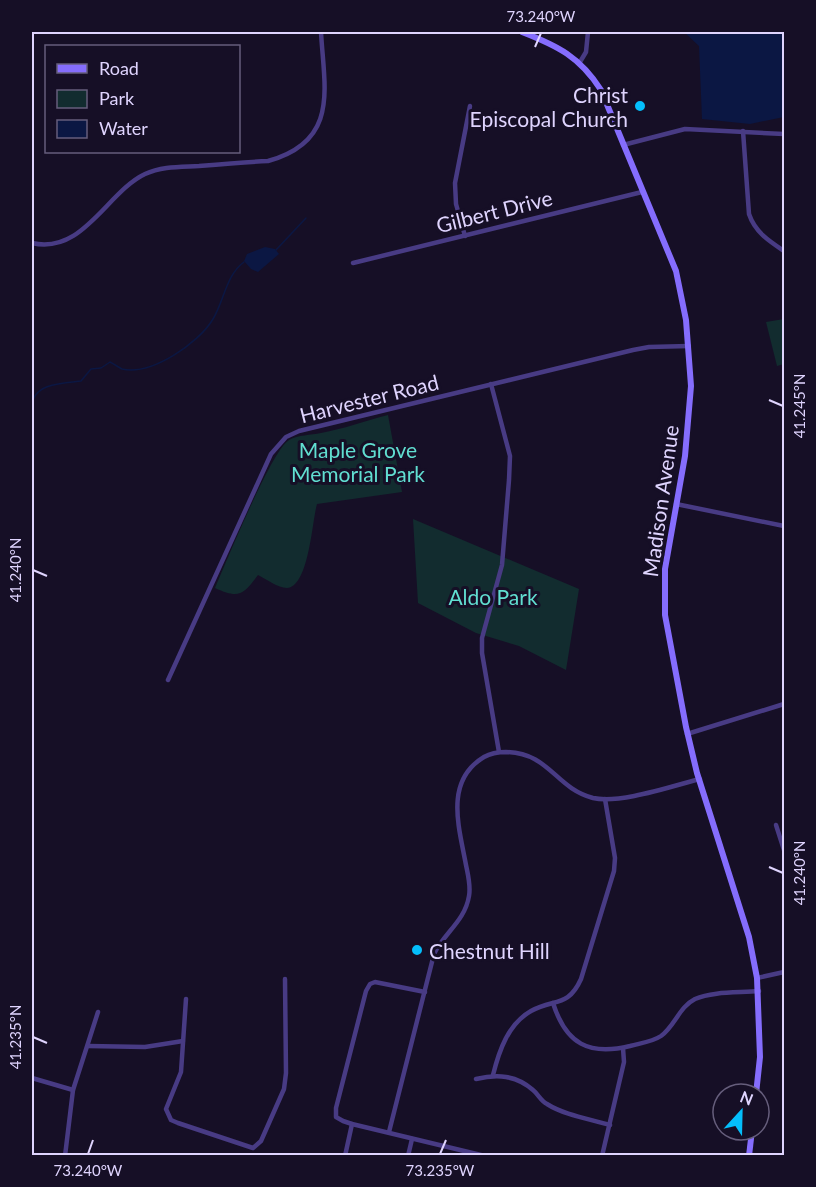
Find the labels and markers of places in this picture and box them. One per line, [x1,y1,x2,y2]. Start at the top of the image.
place label: Christ Episcopal Church [470,82,628,131]
marker: Christ Episcopal Church [633,99,647,113]
place label: Chestnut Hill [429,938,550,963]
marker: Chestnut Hill [410,943,424,957]

